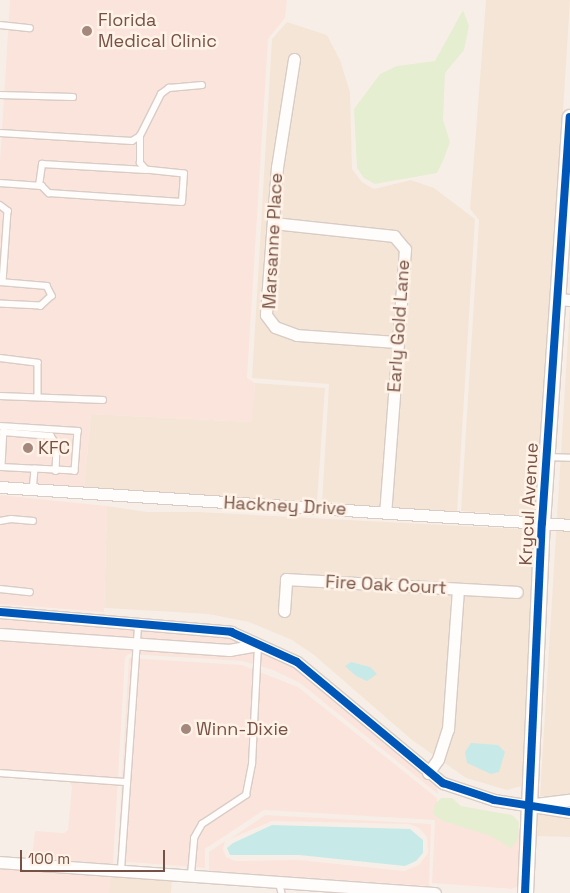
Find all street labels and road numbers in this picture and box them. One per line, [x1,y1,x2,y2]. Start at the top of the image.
street label: Marsanne Place [259,172,287,310]
street label: Early Gold Lane [384,259,414,393]
street label: Krycul Avenue [515,442,543,566]
street label: Hackney Drive [223,492,347,520]
street label: Fire Oak Court [325,571,447,599]

